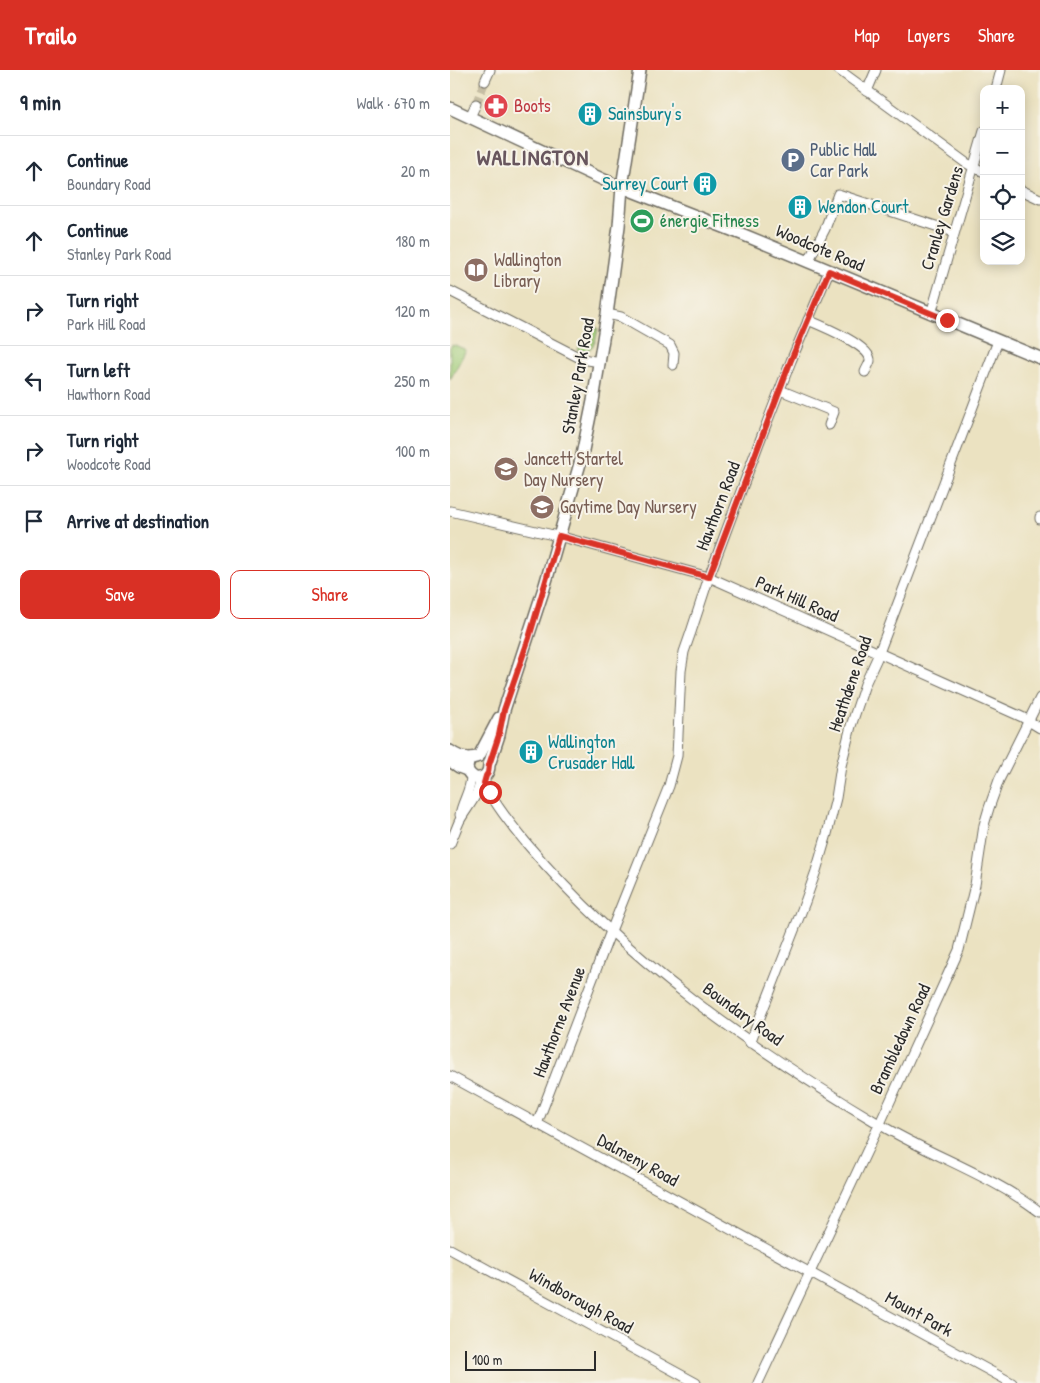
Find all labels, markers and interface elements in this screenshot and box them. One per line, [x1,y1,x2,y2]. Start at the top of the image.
text: Trailo [25,19,76,51]
text: Map [854,23,880,48]
text: Layers [908,23,950,48]
text: Share [978,23,1015,48]
map controls [980,85,1025,265]
button: + [980,85,1025,130]
text: 9 min [20,88,61,117]
text: Walk · 670 m [356,92,430,114]
pharmacy icon: Boots [483,93,509,119]
place label: Boots [514,93,551,118]
building icon: Sainsbury's [577,101,603,127]
place label: Sainsbury's [608,101,682,126]
button: − [980,130,1025,175]
place label: Public Hall Car Park [810,137,877,183]
district label: WALLINGTON [477,142,589,172]
text: Continue [67,147,128,173]
parking icon: Public Hall Car Park [780,147,806,173]
icon: ahead [20,157,48,185]
text: 20 m [401,160,430,182]
street label: Cranley Gardens [914,163,969,273]
place label: Surrey Court [602,171,689,196]
building icon: Surrey Court [692,171,718,197]
text: Boundary Road [67,173,151,195]
button: locate [980,175,1025,220]
building icon: Wendon Court [787,194,813,220]
place label: Wendon Court [818,194,909,219]
sports icon: énergie Fitness [629,208,655,234]
place label: énergie Fitness [660,208,759,233]
text: Continue [67,217,128,243]
street label: Woodcote Road [772,218,868,277]
button: layers [980,220,1025,265]
icon: ahead [20,227,48,255]
text: 180 m [396,230,430,252]
text: Stanley Park Road [67,243,171,265]
place label: Wallington Library [494,247,562,293]
library icon: Wallington Library [463,257,489,283]
text: Turn right [67,287,138,313]
icon: right [20,297,48,325]
text: 120 m [395,300,430,322]
route end [936,309,959,332]
text: Park Hill Road [67,313,145,335]
street label: Stanley Park Road [555,316,600,436]
text: Turn left [67,357,130,383]
icon: left [20,367,48,395]
text: 250 m [394,370,430,392]
text: Hawthorn Road [67,383,150,405]
text: Turn right [67,427,138,453]
icon: right [20,437,48,465]
text: 100 m [395,440,430,462]
place label: Jancett Startel Day Nursery [524,446,623,492]
text: Woodcote Road [67,453,150,475]
school or university icon: Jancett Startel Day Nursery [493,456,519,482]
street label: Hawthorn Road [689,458,746,554]
school or university icon: Gaytime Day Nursery [529,494,555,520]
place label: Gaytime Day Nursery [560,494,697,519]
icon: arrive [20,507,48,535]
text: Arrive at destination [67,508,209,534]
street label: Park Hill Road [752,569,843,628]
button: Save [20,570,220,619]
button: Share [230,570,430,619]
street label: Heathdene Road [822,633,878,735]
place label: Wallington Crusader Hall [548,729,635,775]
building icon: Wallington Crusader Hall [518,739,544,765]
route start [479,781,502,804]
street label: Hawthorne Avenue [526,963,591,1081]
street label: Boundary Road [698,976,789,1051]
street label: Brambledown Road [863,980,936,1098]
street label: Dalmeny Road [593,1127,683,1192]
street label: Windborough Road [525,1262,638,1340]
street label: Mount Park [881,1285,958,1343]
scale bar [465,1348,596,1371]
text: 100 m [472,1350,502,1369]

